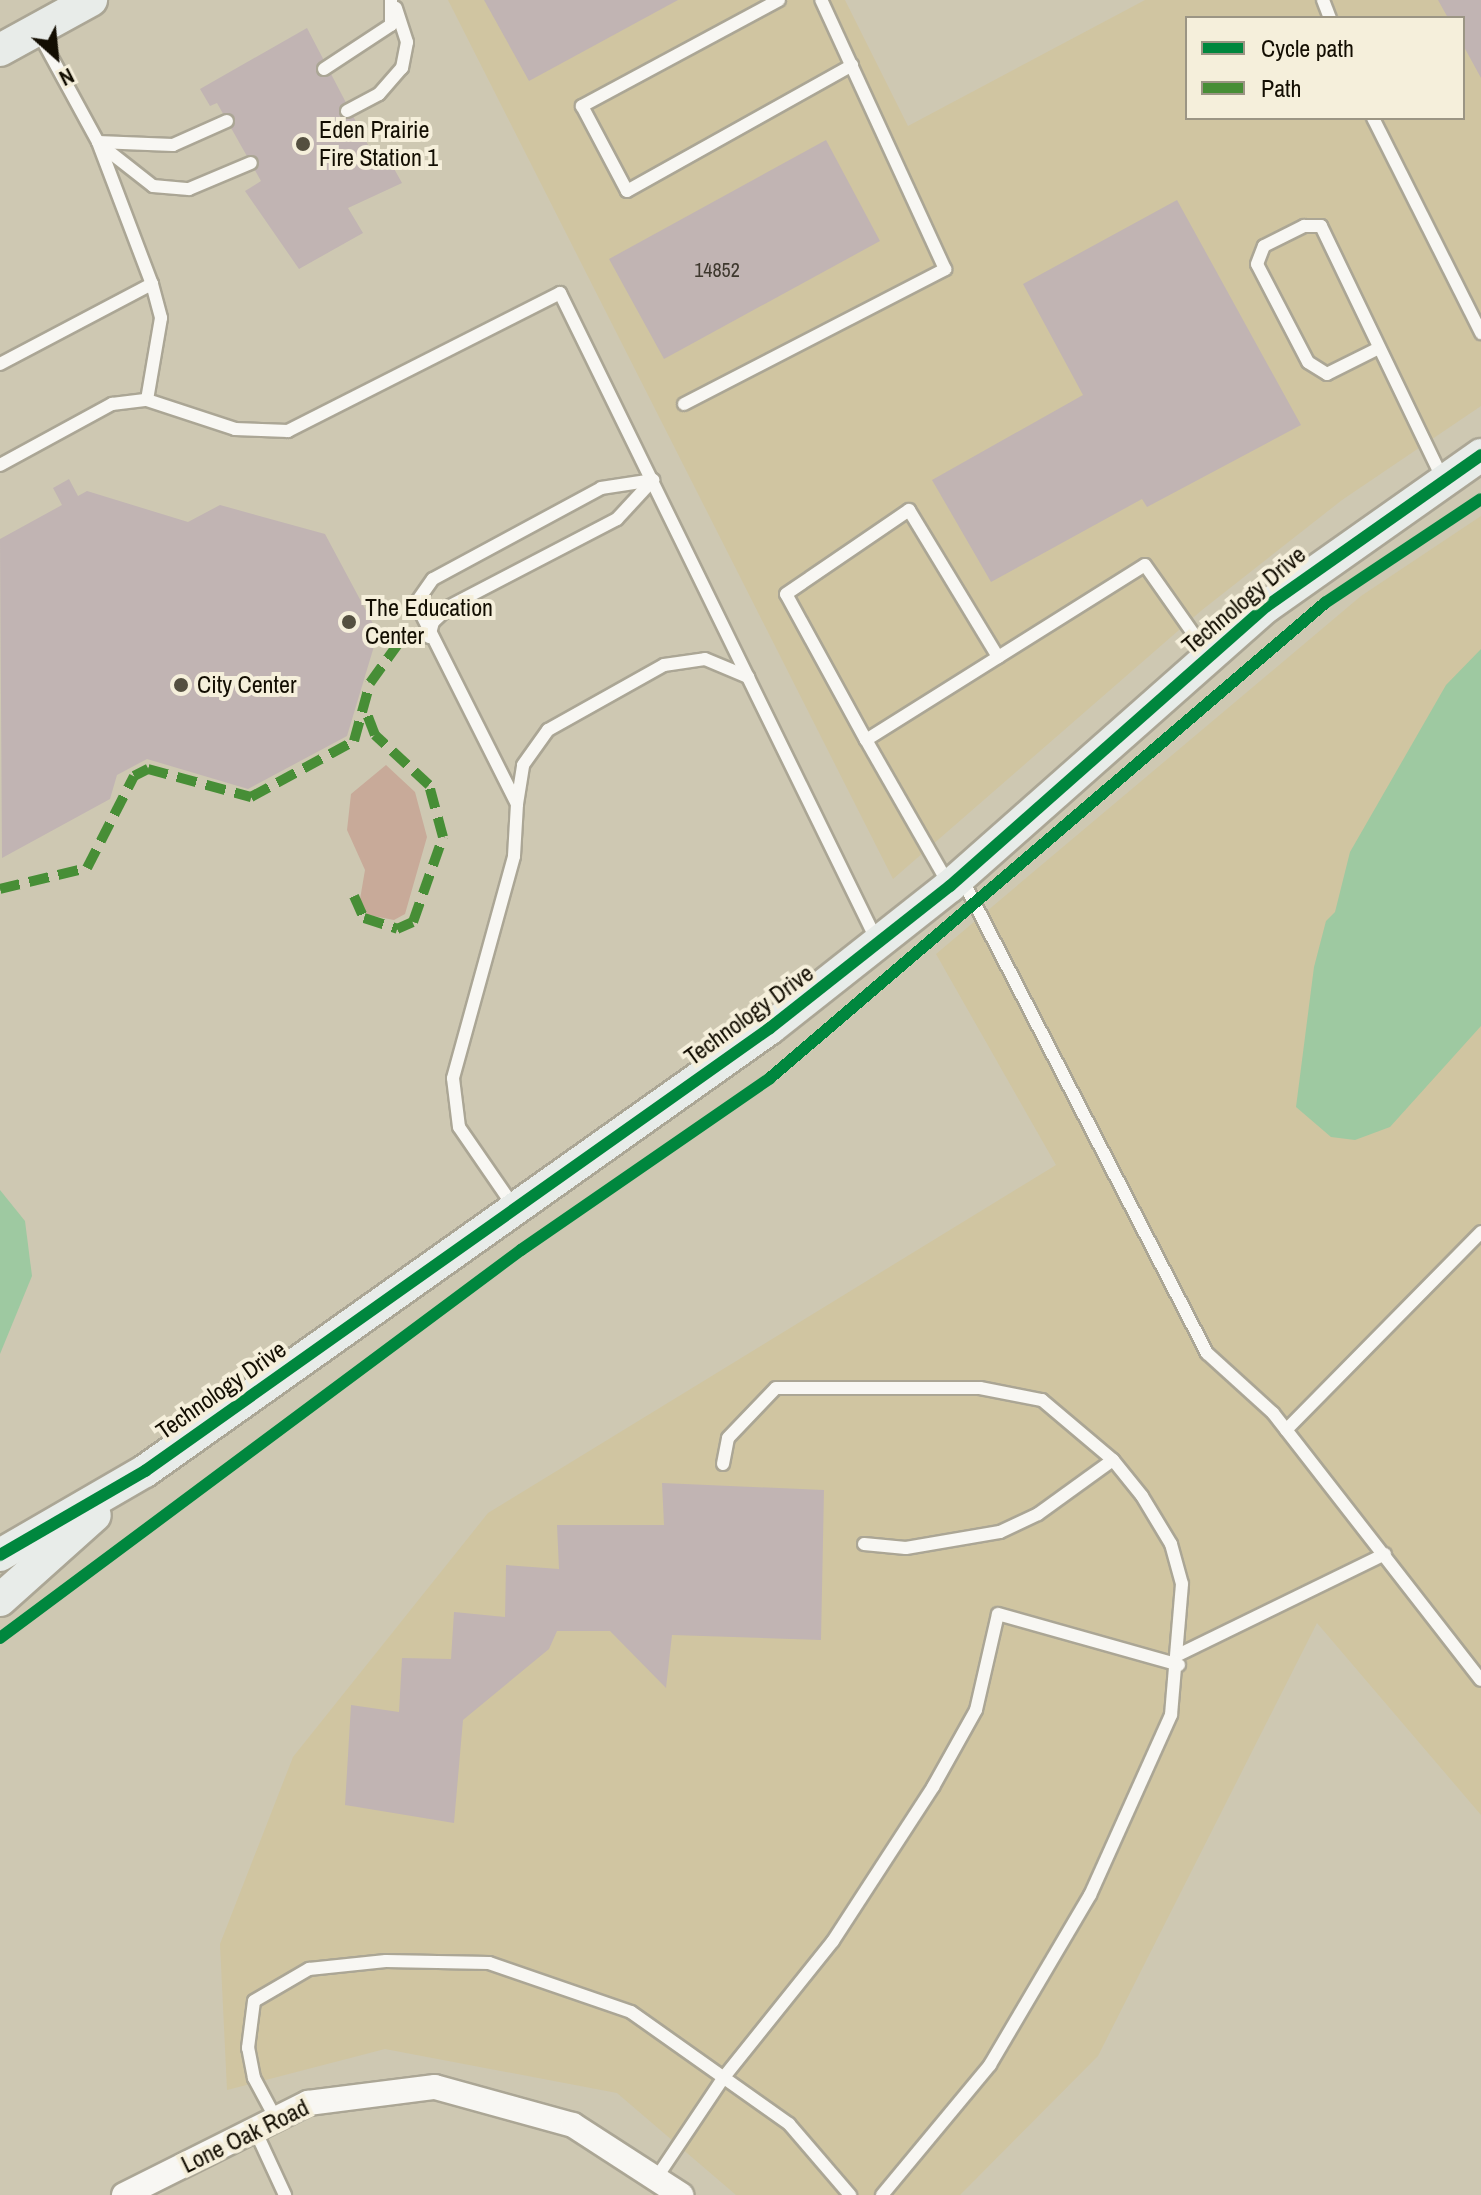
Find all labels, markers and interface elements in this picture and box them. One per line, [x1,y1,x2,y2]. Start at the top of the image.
north arrow [16,16,96,96]
legend [1185,16,1465,120]
text: Cycle path [1261,32,1354,64]
text: N [54,61,80,94]
text: Path [1261,72,1302,104]
place label: Eden Prairie Fire Station 1 [319,116,438,172]
marker: Eden Prairie Fire Station 1 [294,135,312,153]
house number: 14852 [694,257,740,281]
street label: Technology Drive [1177,540,1311,660]
place label: The Education Center [365,594,493,650]
marker: The Education Center [340,613,358,631]
place label: City Center [197,671,297,699]
marker: City Center [172,676,190,694]
street label: Technology Drive [679,959,819,1071]
street label: Technology Drive [150,1335,292,1445]
street label: Lone Oak Road [177,2093,313,2179]

